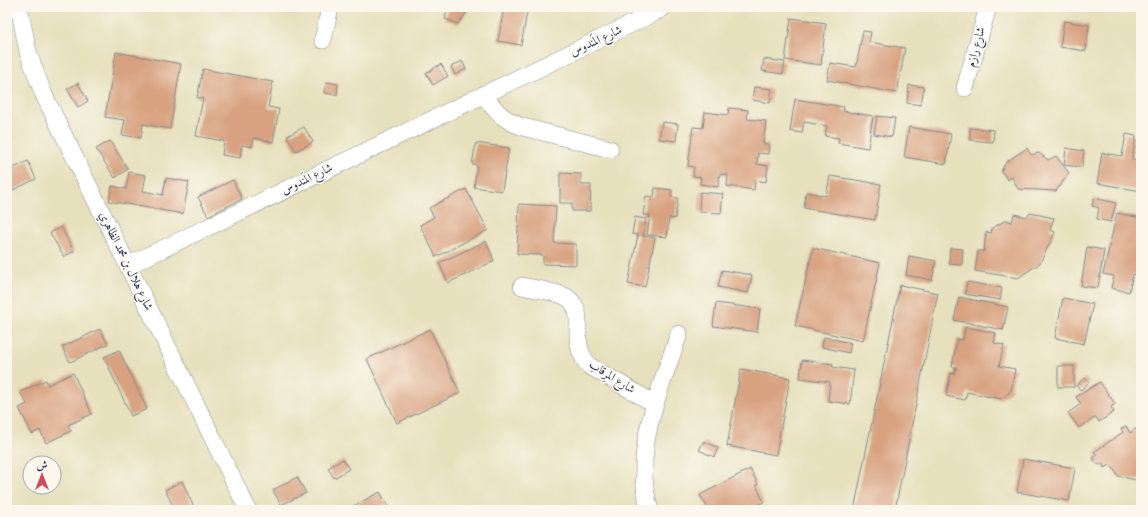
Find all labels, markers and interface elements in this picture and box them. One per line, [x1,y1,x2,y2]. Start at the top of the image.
street label: شارع المَندوس [567,21,626,62]
street label: شارع رازم [963,25,991,70]
street label: شارع المَندوس [278,158,337,201]
street label: شارع هلال بن محمد الظاهري [93,209,156,314]
street label: شارع المِرقاب [584,357,638,400]
north arrow [22,455,62,495]
text: ش [37,459,48,472]

